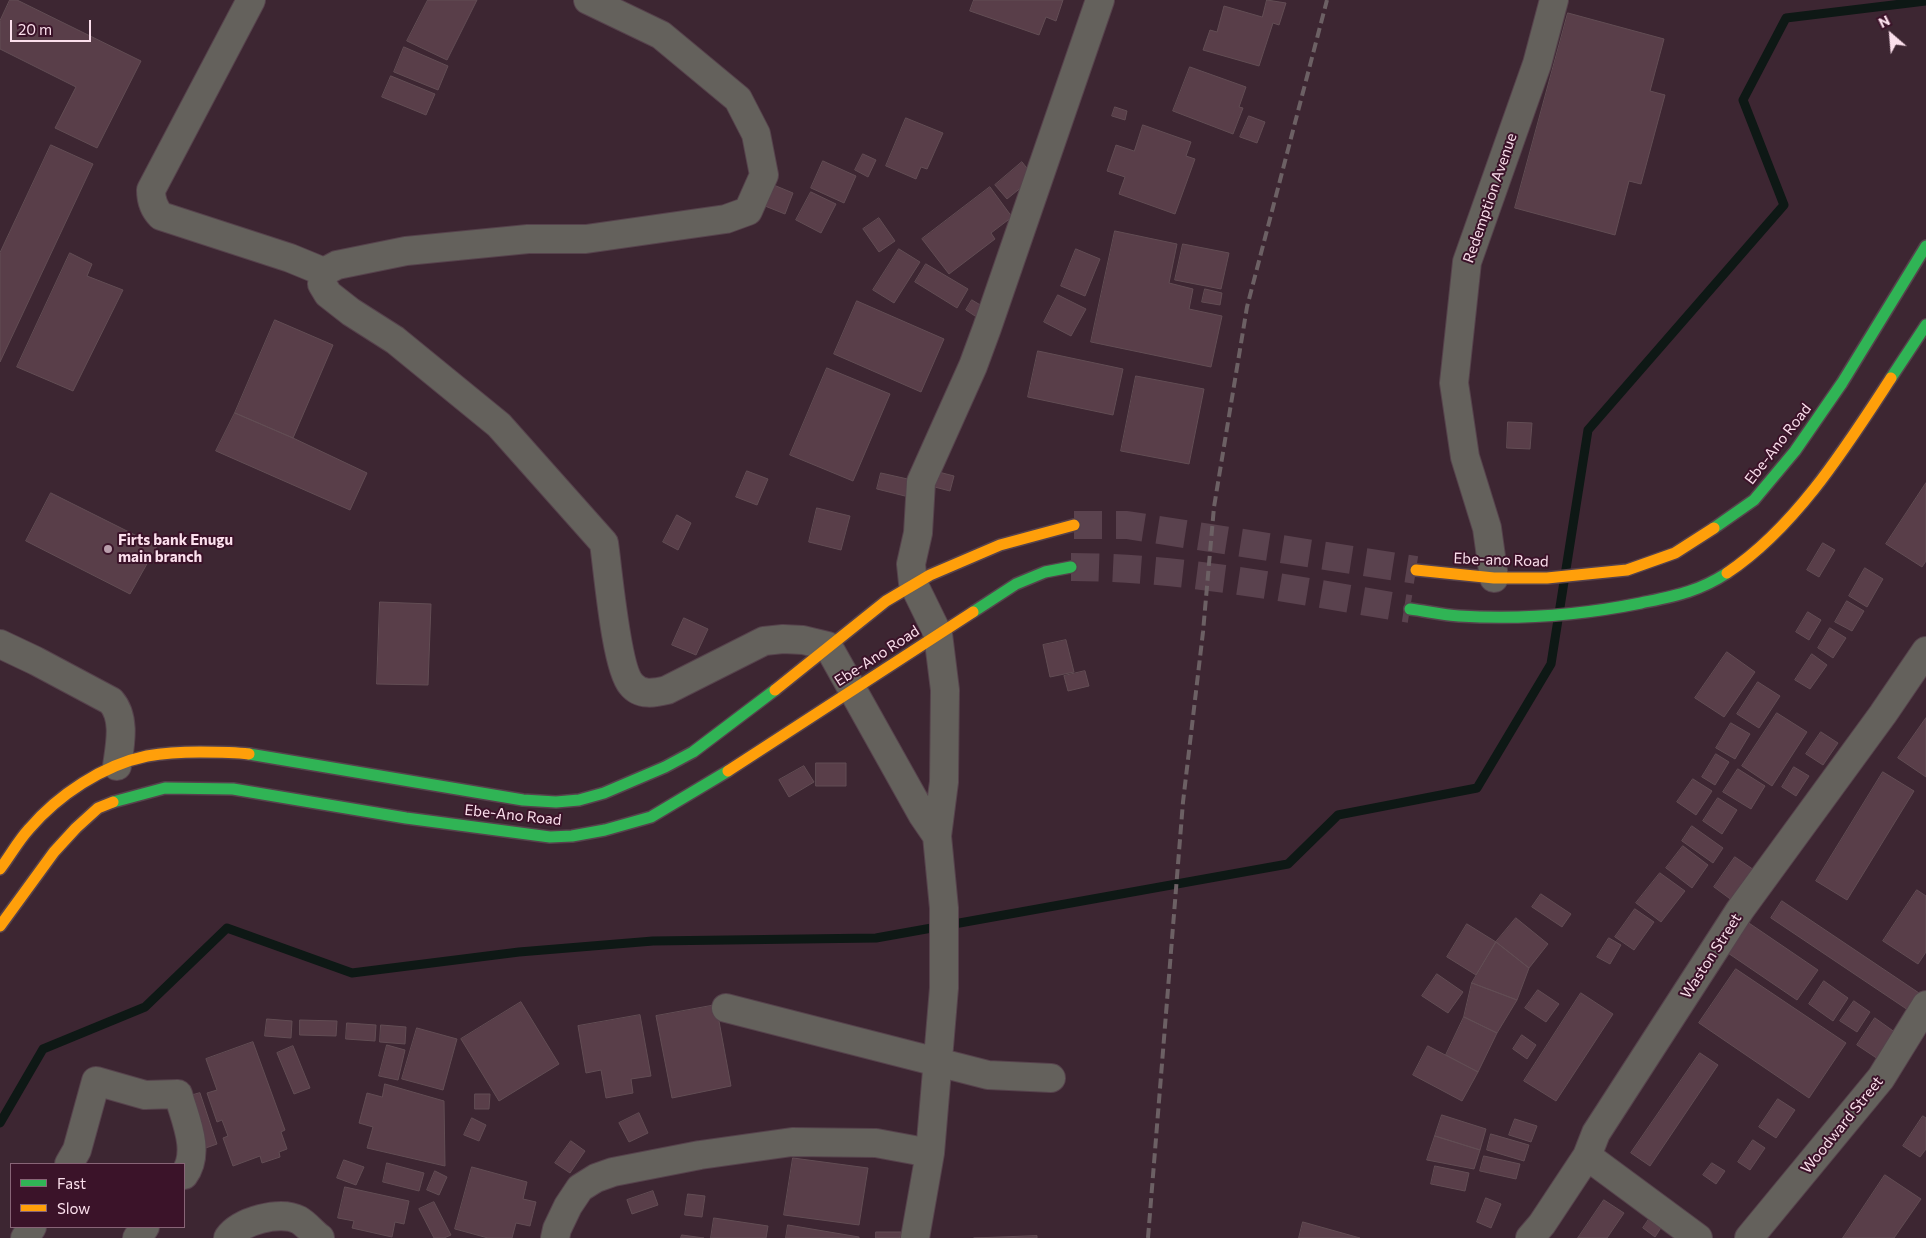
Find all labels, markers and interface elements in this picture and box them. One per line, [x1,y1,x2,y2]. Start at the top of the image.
scale bar [12,10,94,42]
north arrow [1866,10,1916,60]
text: N [1875,11,1892,31]
text: 20 m [18,20,52,38]
street label: Redemption Avenue [1459,131,1521,265]
street label: Ebe-Ano Road [1741,400,1815,488]
place label: Firts bank Enugu main branch [118,531,233,566]
marker: Firts bank Enugu main branch [102,543,114,555]
street label: Ebe-ano Road [1453,549,1549,571]
street label: Ebe-Ano Road [831,622,923,690]
street label: Ebe-Ano Road [464,801,562,829]
street label: Waston Street [1677,910,1745,1002]
street label: Woodward Street [1797,1073,1887,1177]
legend [10,1163,185,1228]
text: Fast [57,1174,86,1192]
text: Slow [57,1199,90,1217]

